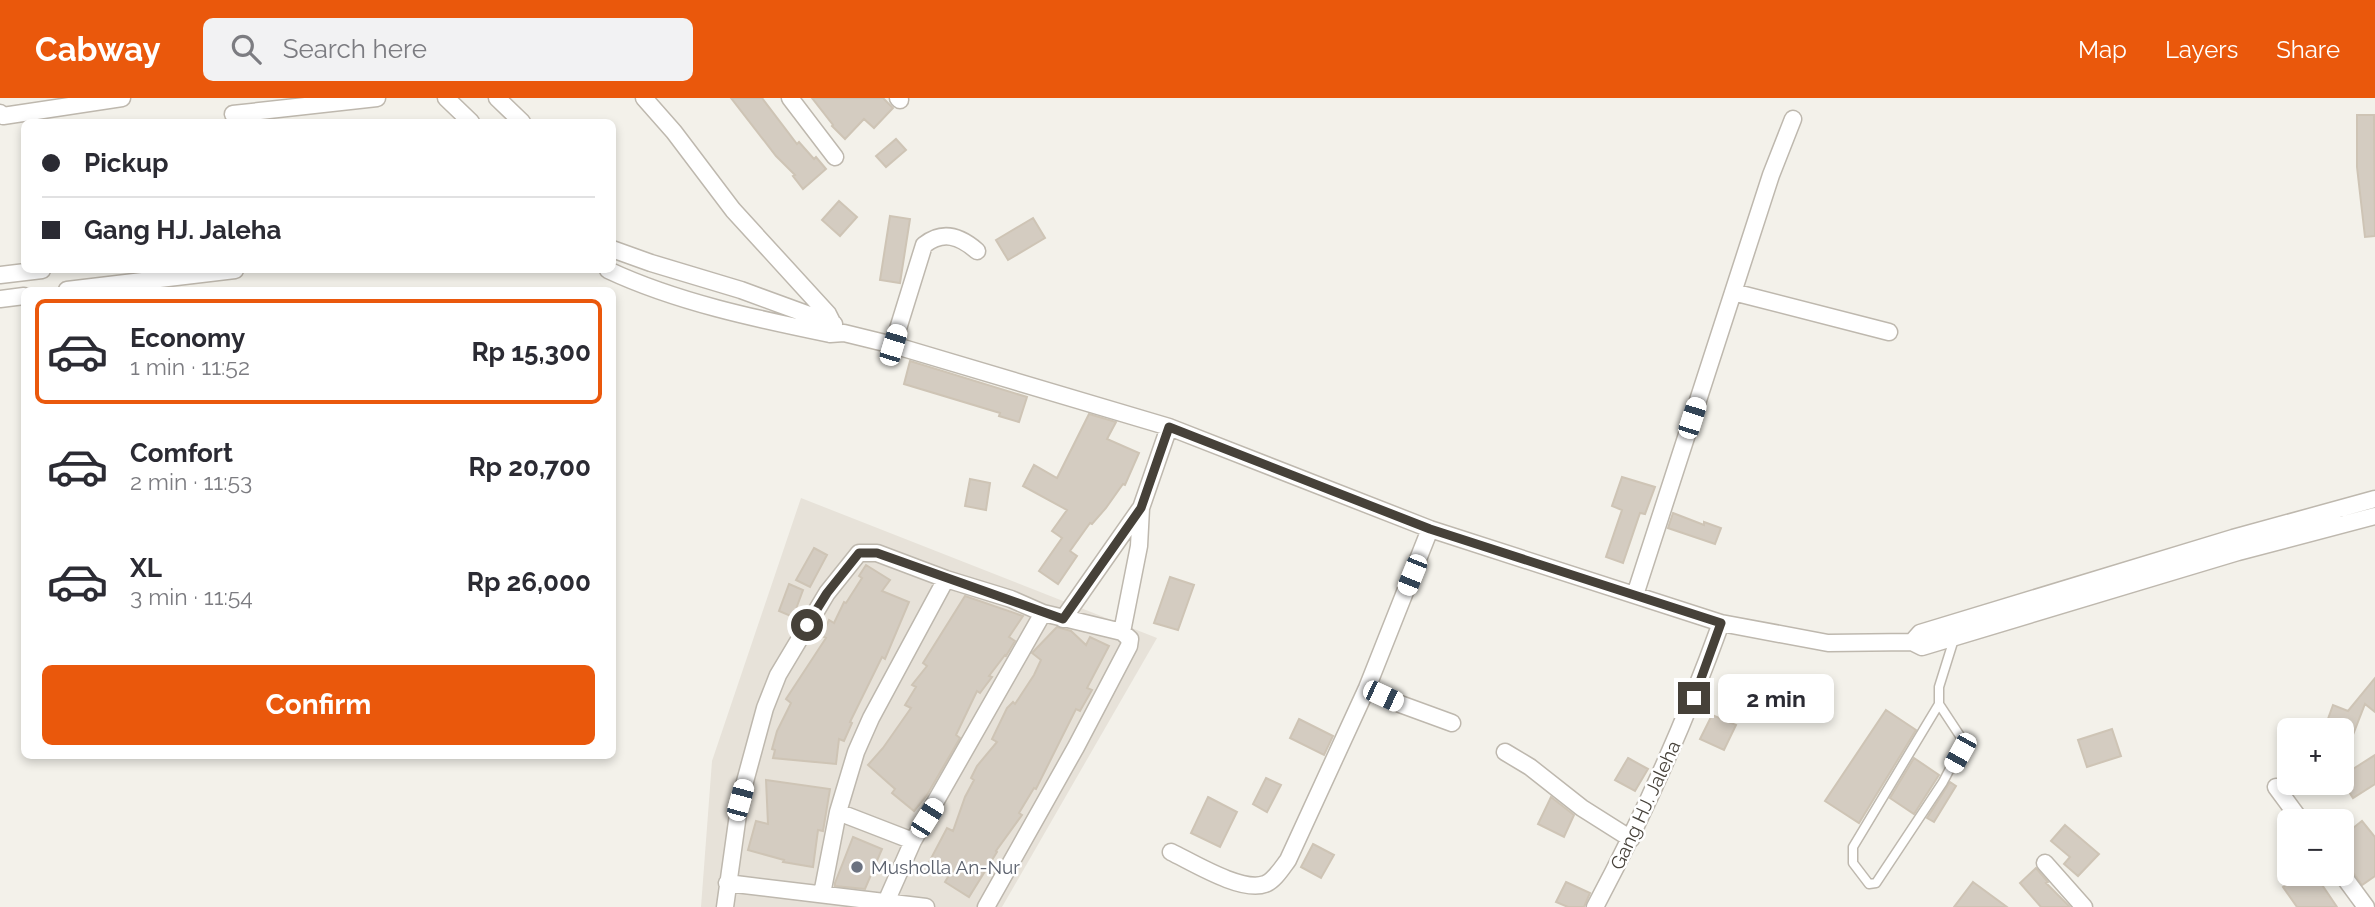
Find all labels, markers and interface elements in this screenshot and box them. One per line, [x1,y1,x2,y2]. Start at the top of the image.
search box [203,18,693,81]
text: Cabway [35,30,161,69]
icon: search [227,30,265,68]
text: Search here [283,34,427,64]
text: Map [2078,35,2127,64]
text: Layers [2165,35,2238,64]
text: Share [2276,35,2340,64]
text: Pickup [84,148,169,178]
text: Gang HJ. Jaleha [84,215,282,245]
icon: car [46,320,109,383]
car [877,322,910,368]
text: Economy [130,323,245,353]
text: Rp 15,300 [471,337,591,367]
text: 1 min · 11:52 [130,353,250,380]
car [1676,395,1709,441]
icon: car [46,435,109,498]
text: Comfort [130,438,233,468]
text: Rp 20,700 [468,452,591,482]
text: 2 min · 11:53 [130,468,252,495]
icon: car [46,550,109,613]
car [1395,552,1430,598]
text: XL [130,553,162,583]
text: Rp 26,000 [467,567,591,597]
text: 3 min · 11:54 [130,583,253,610]
route start [791,609,823,641]
button: Confirm [42,665,595,745]
callout: 2 min [1718,674,1834,722]
car [1360,678,1407,714]
route end [1678,682,1710,714]
text: 2 min [1746,685,1806,712]
map controls [2277,718,2354,886]
button: + [2277,718,2354,795]
car [1941,730,1980,776]
street label: Gang HJ. Jaleha [1606,737,1684,873]
car [725,777,756,823]
car [907,795,948,841]
button: − [2277,809,2354,886]
place label: Musholla An-Nur [871,856,1020,878]
marker: Musholla An-Nur [849,859,865,875]

